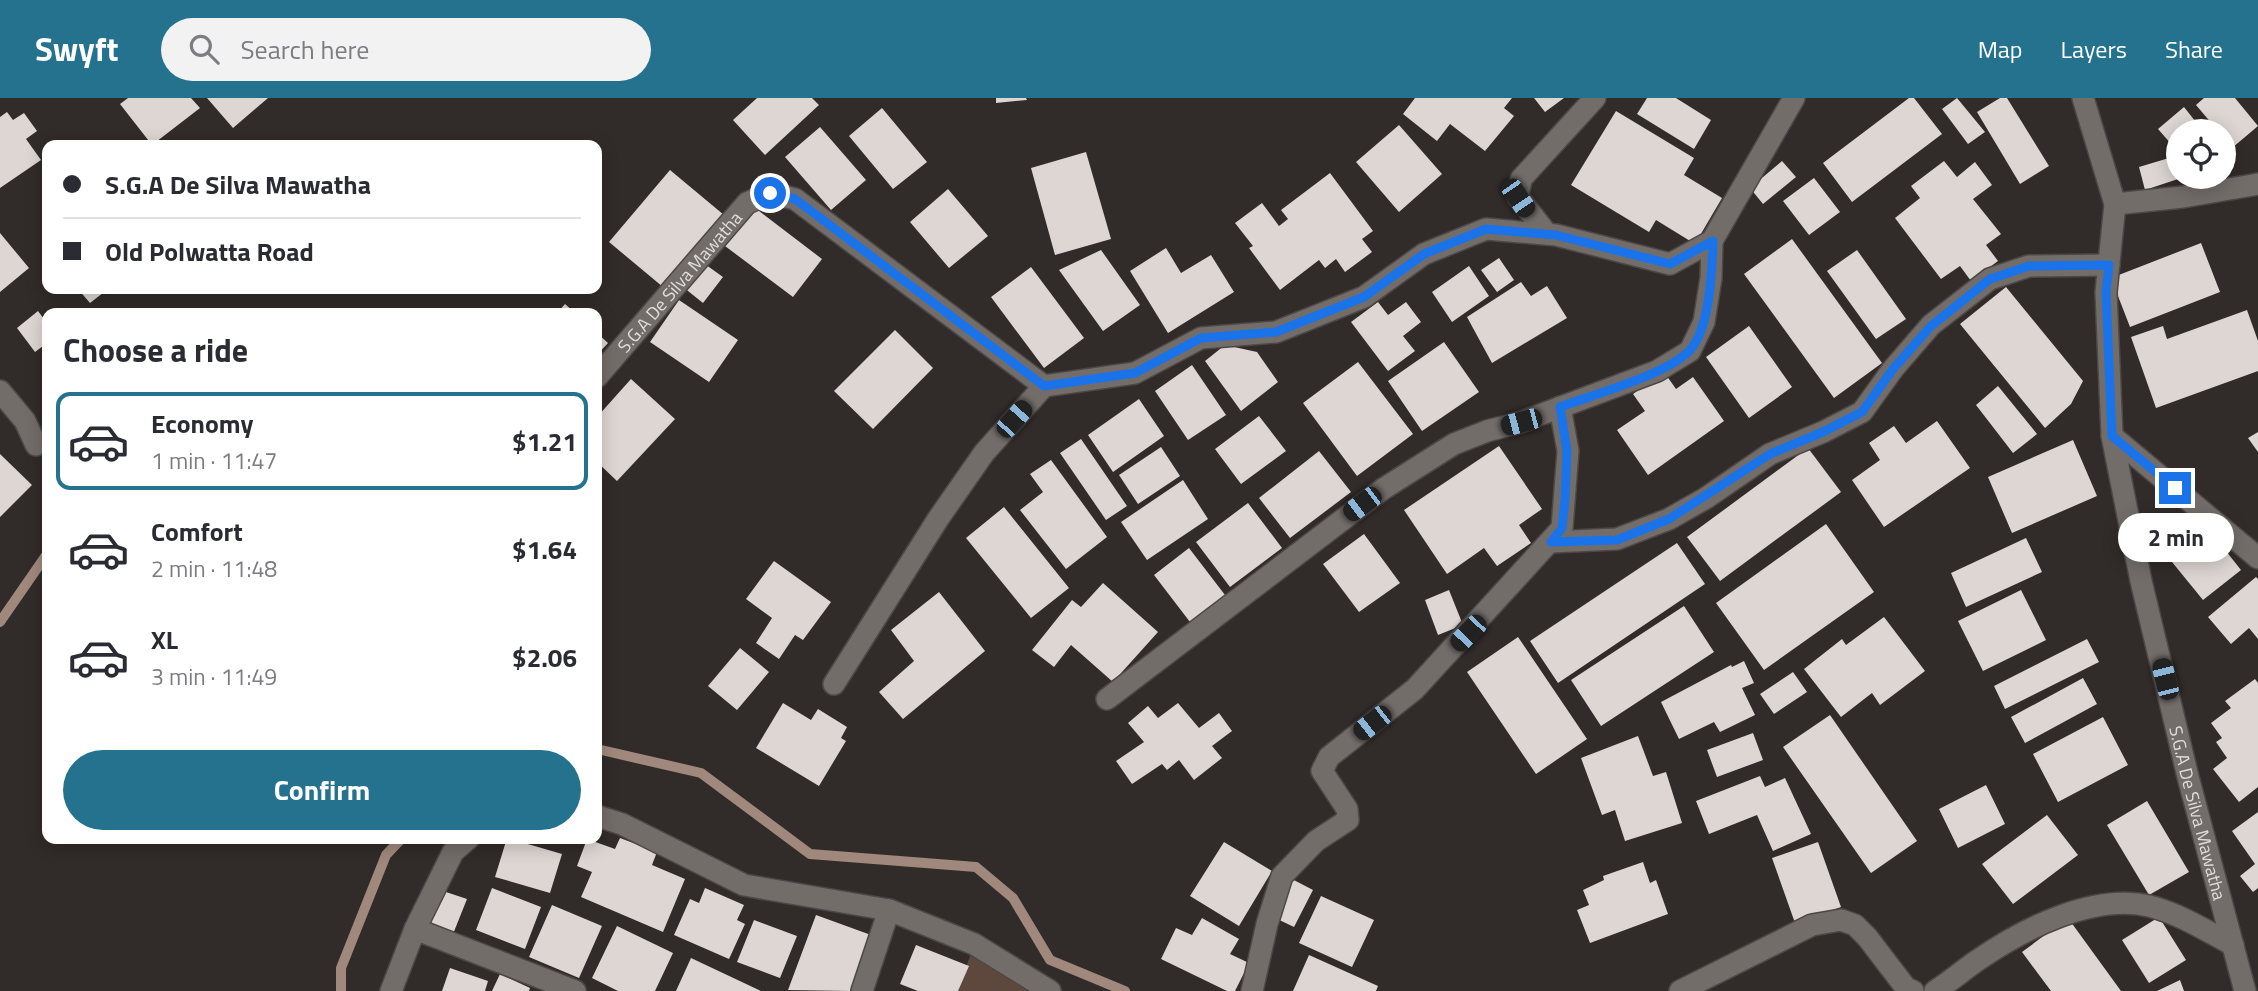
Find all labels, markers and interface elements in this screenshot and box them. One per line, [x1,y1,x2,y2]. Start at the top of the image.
search box [161,18,651,81]
text: Swyft [35,24,119,74]
icon: search [185,30,223,68]
text: Search here [241,30,369,69]
text: Map [1978,31,2023,67]
text: Layers [2061,31,2127,67]
text: Share [2165,31,2223,67]
map controls [2166,119,2236,189]
button: locate [2166,119,2236,189]
text: S.G.A De Silva Mawatha [105,165,371,204]
car [1498,175,1539,221]
route start [754,177,786,209]
street label: S.G.A De Silva Mawatha [611,205,748,358]
text: Old Polwatta Road [105,232,314,271]
text: Choose a ride [63,326,248,374]
car [993,396,1036,442]
text: Economy [151,404,253,443]
car [1498,406,1545,438]
icon: car [67,410,130,473]
text: $1.21 [512,422,577,461]
text: 1 min · 11:47 [151,443,277,478]
route end [2159,472,2191,504]
car [1339,483,1386,525]
text: Comfort [151,512,243,551]
callout: 2 min [2117,512,2233,562]
icon: car [67,518,130,581]
text: 2 min [2148,520,2204,555]
text: $1.64 [512,530,577,569]
text: 2 min · 11:48 [151,551,277,586]
car [1446,611,1491,655]
text: XL [151,620,178,659]
icon: car [67,626,130,689]
text: $2.06 [512,638,577,677]
car [2150,656,2181,702]
text: 3 min · 11:49 [151,659,277,694]
car [1349,702,1396,744]
street label: S.G.A De Silva Mawatha [2163,723,2234,903]
button: Confirm [63,750,581,830]

